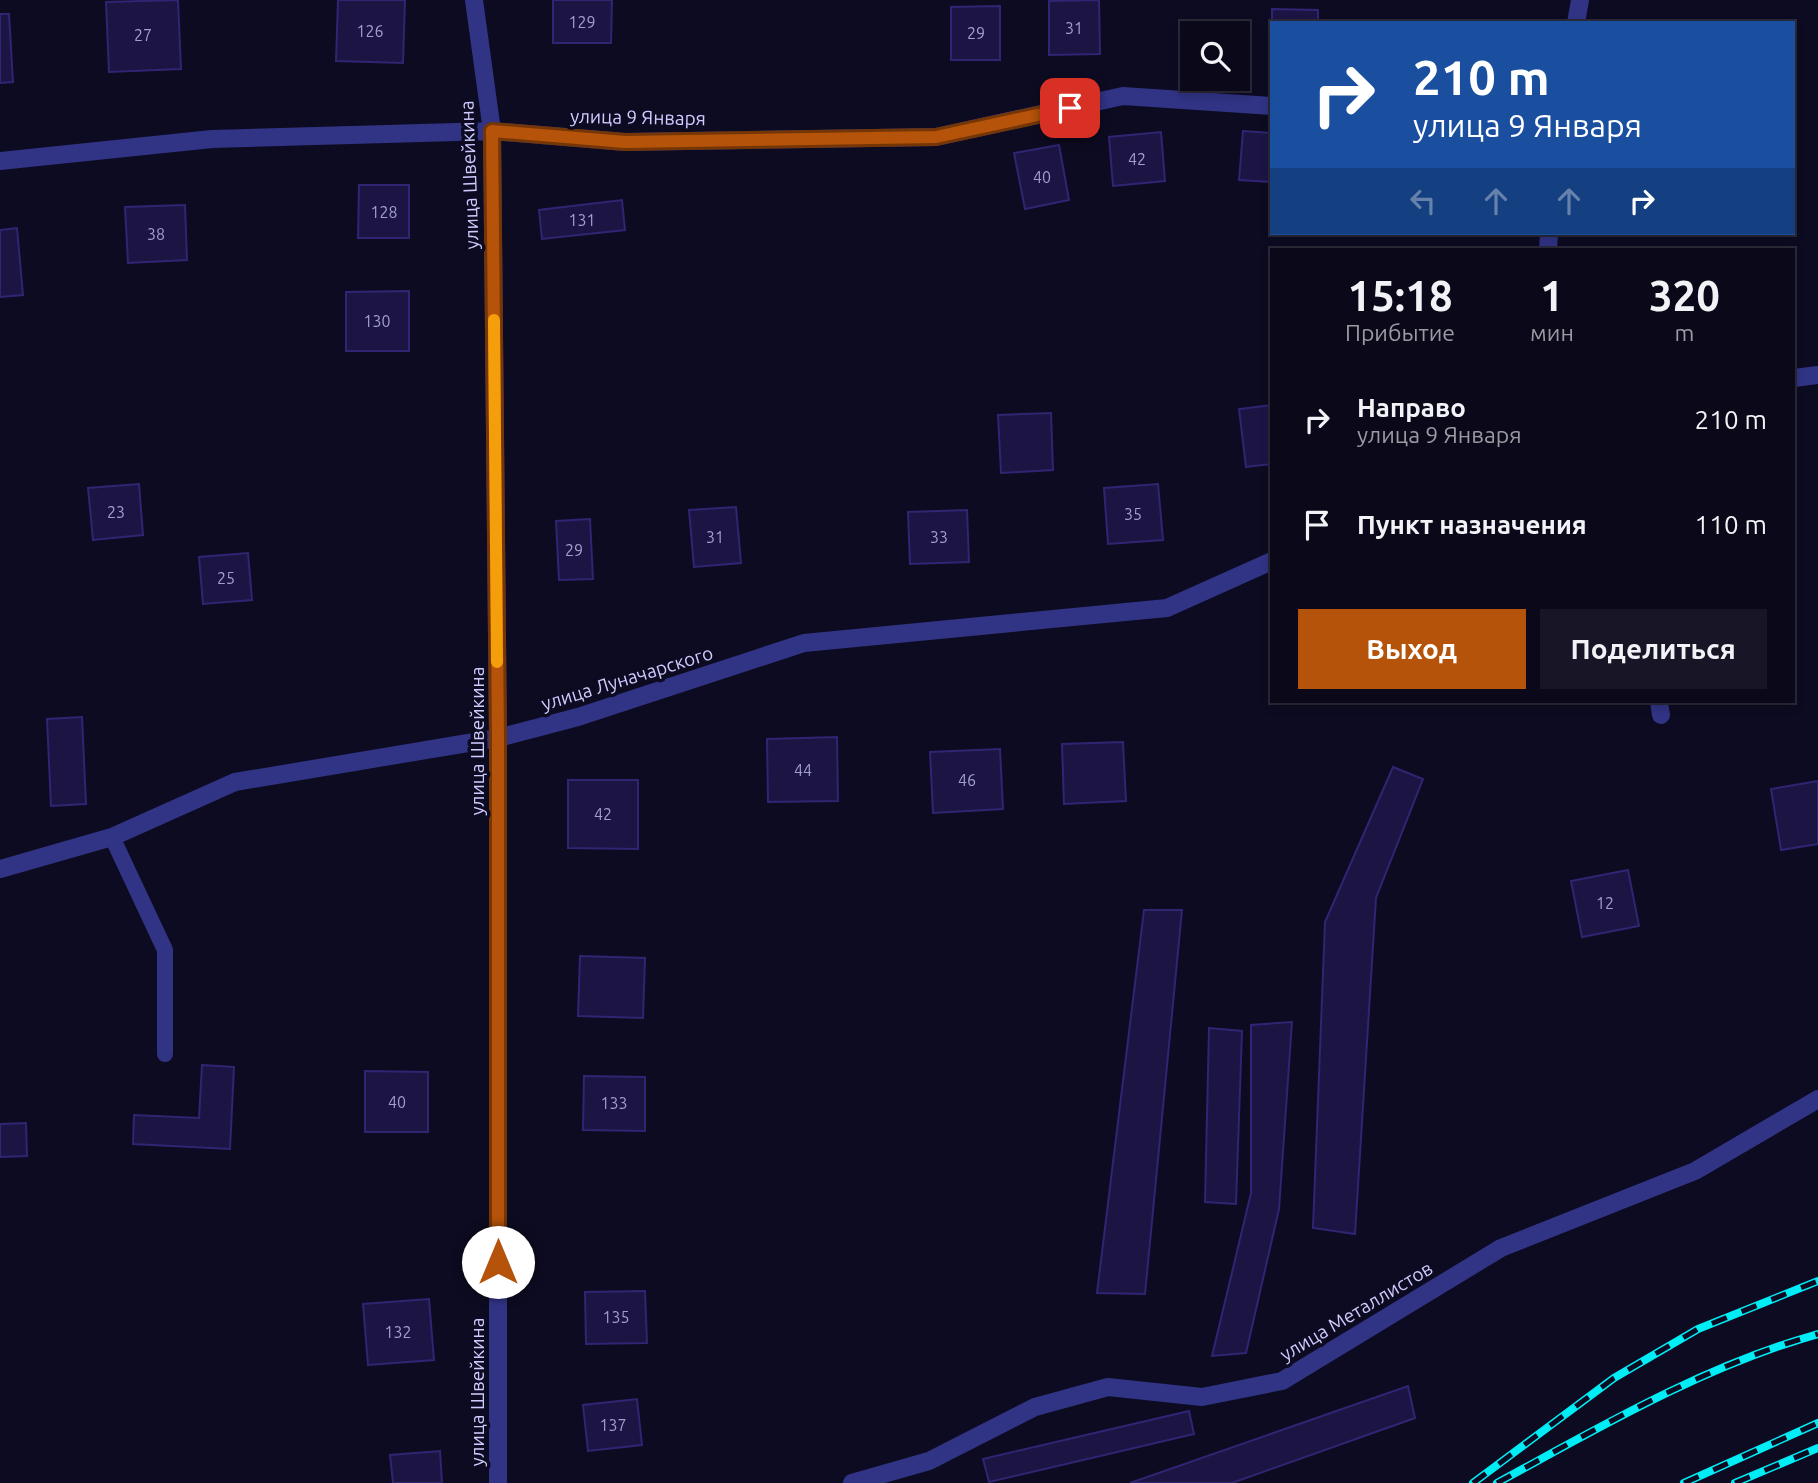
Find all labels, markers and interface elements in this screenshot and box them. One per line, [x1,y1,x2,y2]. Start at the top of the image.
house number: 129 [568,13,596,31]
house number: 31 [1065,19,1083,37]
map controls [1180,21,1250,91]
button: search [1180,21,1250,91]
house number: 126 [356,22,384,40]
house number: 29 [967,24,985,42]
house number: 27 [134,26,152,44]
icon: right [1298,49,1389,140]
text: 210 m [1413,49,1550,104]
pin [1040,78,1100,138]
icon: arrive [1051,89,1089,127]
street label: улица Швейкина [455,100,483,250]
street label: улица 9 Января [570,105,706,129]
text: улица 9 Января [1413,107,1642,143]
house number: 42 [1128,150,1146,168]
house number: 40 [1033,168,1051,186]
icon: left [1404,182,1442,220]
icon: ahead [1477,182,1515,220]
icon: ahead [1550,182,1588,220]
icon: right [1623,182,1661,220]
house number: 128 [370,203,398,221]
house number: 131 [568,211,596,229]
house number: 38 [147,225,165,243]
text: 15:18 [1347,272,1453,319]
text: 1 [1540,272,1564,319]
text: 320 [1649,272,1720,319]
house number: 130 [363,312,391,330]
text: Прибытие [1345,320,1455,345]
text: мин [1530,320,1574,345]
text: m [1674,320,1694,345]
text: Направо [1357,393,1466,422]
icon: right [1298,401,1336,439]
text: 210 m [1695,405,1767,434]
text: улица 9 Января [1357,422,1522,447]
house number: 23 [107,503,125,521]
house number: 35 [1124,505,1142,523]
icon: arrive [1298,506,1336,544]
text: Пункт назначения [1357,510,1587,539]
text: 110 m [1695,510,1767,539]
house number: 31 [706,528,724,546]
house number: 33 [930,528,948,546]
house number: 29 [565,541,583,559]
house number: 25 [217,569,235,587]
button: Выход [1298,609,1526,689]
button: Поделиться [1540,609,1767,689]
street label: улица Луначарского [538,641,716,715]
street label: улица Швейкина [466,667,488,815]
house number: 44 [794,761,812,779]
house number: 46 [958,771,976,789]
house number: 42 [594,805,612,823]
house number: 12 [1596,894,1614,912]
house number: 40 [388,1093,406,1111]
house number: 133 [600,1094,628,1112]
position arrow [461,1225,535,1299]
street label: улица Металлистов [1276,1257,1436,1365]
house number: 135 [602,1308,630,1326]
street label: улица Швейкина [466,1318,488,1466]
house number: 132 [384,1323,412,1341]
house number: 137 [599,1416,627,1434]

